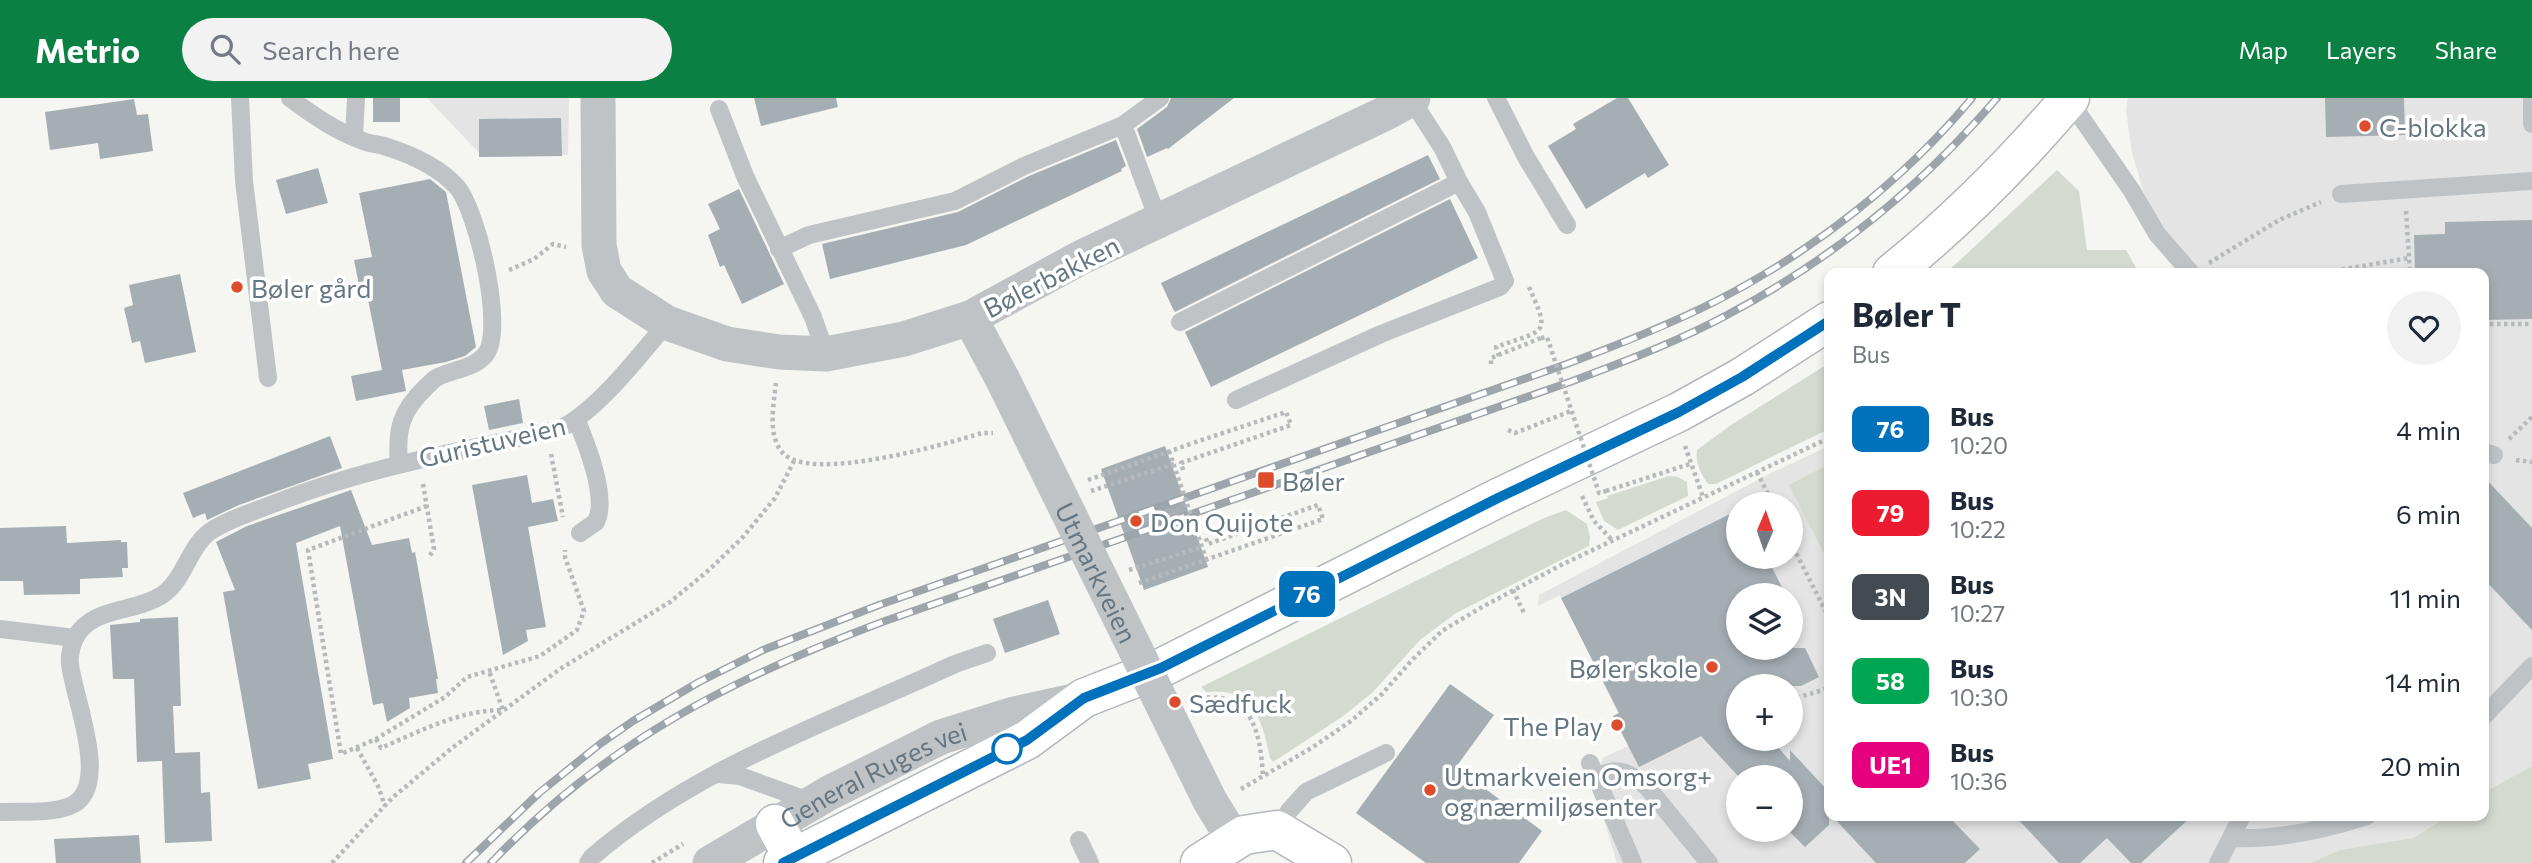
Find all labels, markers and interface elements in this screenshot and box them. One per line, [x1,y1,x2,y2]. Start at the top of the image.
search box [182,18,672,81]
text: Metrio [35,29,140,70]
icon: search [206,30,244,68]
text: Search here [262,34,400,65]
text: Map [2239,35,2288,64]
text: Layers [2326,35,2397,64]
text: Share [2435,35,2497,64]
place label: C-blokka [2379,111,2487,142]
marker: C-blokka [2357,118,2373,134]
street label: Bølerbakken [978,229,1124,323]
place label: Bøler gård [251,272,371,303]
marker: Bøler gård [229,279,245,295]
button: heart [2387,291,2461,365]
text: Bøler T [1852,293,1961,334]
text: Bus [1852,340,1890,368]
text: Bus [1950,400,1994,431]
street label: Guristuveien [416,409,568,473]
text: 76 [1877,414,1904,443]
text: 4 min [2396,414,2461,445]
text: 10:20 [1950,431,2008,459]
place label: Bøler [1282,465,1345,496]
marker: Bøler [1256,470,1276,490]
text: Bus [1950,484,1994,515]
north arrow [1726,492,1802,569]
map controls [1726,492,1803,842]
street label: Utmarkveien [1050,497,1145,647]
text: 79 [1877,498,1904,527]
text: 6 min [2396,498,2461,529]
place label: Don Quijote [1150,506,1293,537]
marker: Don Quijote [1128,513,1144,529]
text: 10:22 [1950,515,2006,543]
text: Bus [1950,568,1994,599]
line badge: 76 [1276,571,1338,617]
text: 76 [1293,579,1321,608]
text: 3N [1875,582,1906,611]
text: 11 min [2390,582,2461,613]
button: layers [1726,583,1803,660]
text: 10:27 [1950,599,2005,627]
place label: Bøler skole [1569,652,1698,683]
text: Bus [1950,652,1994,683]
marker: Bøler skole [1704,659,1720,675]
text: 58 [1876,666,1905,695]
text: 14 min [2385,666,2461,697]
button: + [1726,674,1803,751]
text: 10:30 [1950,683,2008,711]
place label: Sædfuck [1189,687,1292,718]
marker: Sædfuck [1167,694,1183,710]
place label: The Play [1503,710,1603,741]
street label: General Ruges vei [774,714,970,834]
marker: The Play [1609,717,1625,733]
unlabelled marker [992,734,1022,764]
text: Bus [1950,736,1994,767]
text: UE1 [1869,750,1912,779]
text: 20 min [2380,750,2461,781]
place label: Utmarkveien Omsorg+ og nærmiljøsenter [1444,760,1712,821]
button: − [1726,765,1803,842]
text: 10:36 [1950,767,2007,795]
marker: Utmarkveien Omsorg+ og nærmiljøsenter [1422,782,1438,798]

